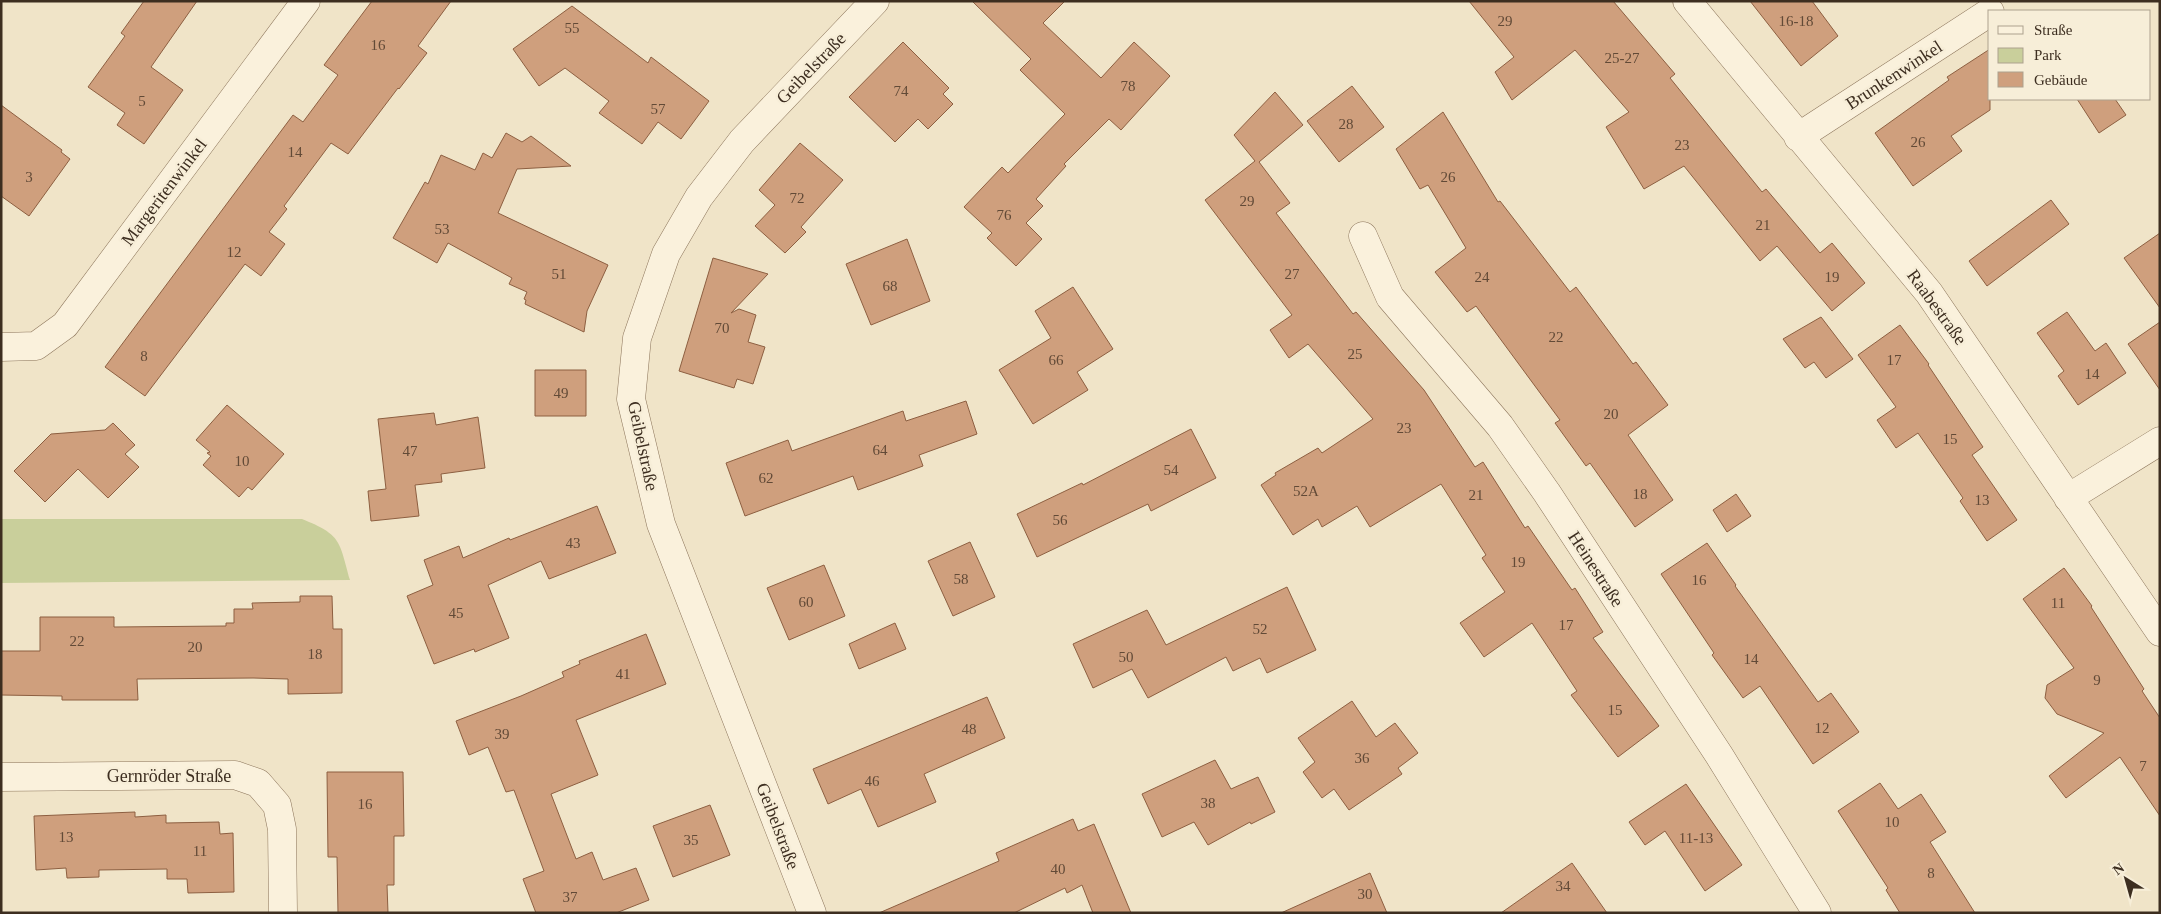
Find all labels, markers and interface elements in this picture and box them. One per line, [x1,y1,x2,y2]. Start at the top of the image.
legend [1988,10,2151,100]
house number: 29 [1498,13,1513,29]
house number: 16-18 [1779,13,1814,29]
house number: 55 [565,20,580,36]
text: Straße [2034,22,2073,38]
street label: Geibelstraße [772,28,850,108]
street label: Brunkenwinkel [1842,36,1946,114]
house number: 16 [371,37,386,53]
text: Park [2034,47,2062,63]
house number: 25-27 [1605,50,1640,66]
text: Gebäude [2034,72,2088,88]
house number: 78 [1121,78,1136,94]
house number: 74 [894,83,909,99]
house number: 5 [138,93,146,109]
house number: 57 [651,101,666,117]
house number: 28 [1339,116,1354,132]
house number: 26 [1911,134,1926,150]
street label: Margeritenwinkel [117,135,211,249]
house number: 23 [1675,137,1690,153]
house number: 14 [288,144,303,160]
house number: 3 [25,169,33,185]
house number: 26 [1441,169,1456,185]
house number: 72 [790,190,805,206]
house number: 29 [1240,193,1255,209]
house number: 76 [997,207,1012,223]
house number: 21 [1756,217,1771,233]
house number: 53 [435,221,450,237]
house number: 12 [227,244,242,260]
house number: 51 [552,266,567,282]
house number: 27 [1285,266,1300,282]
street label: Raabestraße [1903,266,1971,348]
house number: 24 [1475,269,1490,285]
house number: 19 [1825,269,1840,285]
house number: 68 [883,278,898,294]
house number: 70 [715,320,730,336]
house number: 22 [1549,329,1564,345]
house number: 25 [1348,346,1363,362]
house number: 8 [140,348,148,364]
house number: 66 [1049,352,1064,368]
house number: 17 [1887,352,1902,368]
house number: 14 [2085,366,2100,382]
house number: 49 [554,385,569,401]
street label: Geibelstraße [624,399,662,493]
house number: 20 [1604,406,1619,422]
house number: 23 [1397,420,1412,436]
house number: 15 [1943,431,1958,447]
house number: 64 [873,442,888,458]
house number: 47 [403,443,418,459]
house number: 10 [235,453,250,469]
house number: 54 [1164,462,1179,478]
house number: 62 [759,470,774,486]
house number: 52A [1293,483,1319,499]
house number: 18 [1633,486,1648,502]
house number: 21 [1469,487,1484,503]
house number: 13 [1975,492,1990,508]
house number: 56 [1053,512,1068,528]
street label: Heinestraße [1564,528,1628,610]
house number: 43 [566,535,581,551]
house number: 19 [1511,554,1526,570]
house number: 58 [954,571,969,587]
house number: 16 [1692,572,1707,588]
house number: 60 [799,594,814,610]
house number: 11 [2051,595,2065,611]
house number: 45 [449,605,464,621]
house number: 17 [1559,617,1574,633]
house number: 52 [1253,621,1268,637]
house number: 22 [70,633,85,649]
house number: 20 [188,639,203,655]
house number: 18 [308,646,323,662]
house number: 50 [1119,649,1134,665]
house number: 14 [1744,651,1759,667]
house number: 41 [616,666,631,682]
house number: 9 [2093,672,2101,688]
house number: 15 [1608,702,1623,718]
house number: 12 [1815,720,1830,736]
house number: 48 [962,721,977,737]
house number: 39 [495,726,510,742]
house number: 36 [1355,750,1370,766]
house number: 7 [2139,758,2147,774]
street label: Gernröder Straße [107,766,231,786]
house number: 46 [865,773,880,789]
street label: Geibelstraße [752,780,804,872]
house number: 38 [1201,795,1216,811]
house number: 16 [358,796,373,812]
house number: 10 [1885,814,1900,830]
house number: 13 [59,829,74,845]
house number: 11-13 [1679,830,1713,846]
house number: 35 [684,832,699,848]
house number: 11 [193,843,207,859]
north arrow [2101,854,2151,904]
text: N [2110,860,2127,878]
house number: 40 [1051,861,1066,877]
house number: 8 [1927,865,1935,881]
house number: 34 [1556,878,1571,894]
house number: 30 [1358,886,1373,902]
house number: 37 [563,889,578,905]

